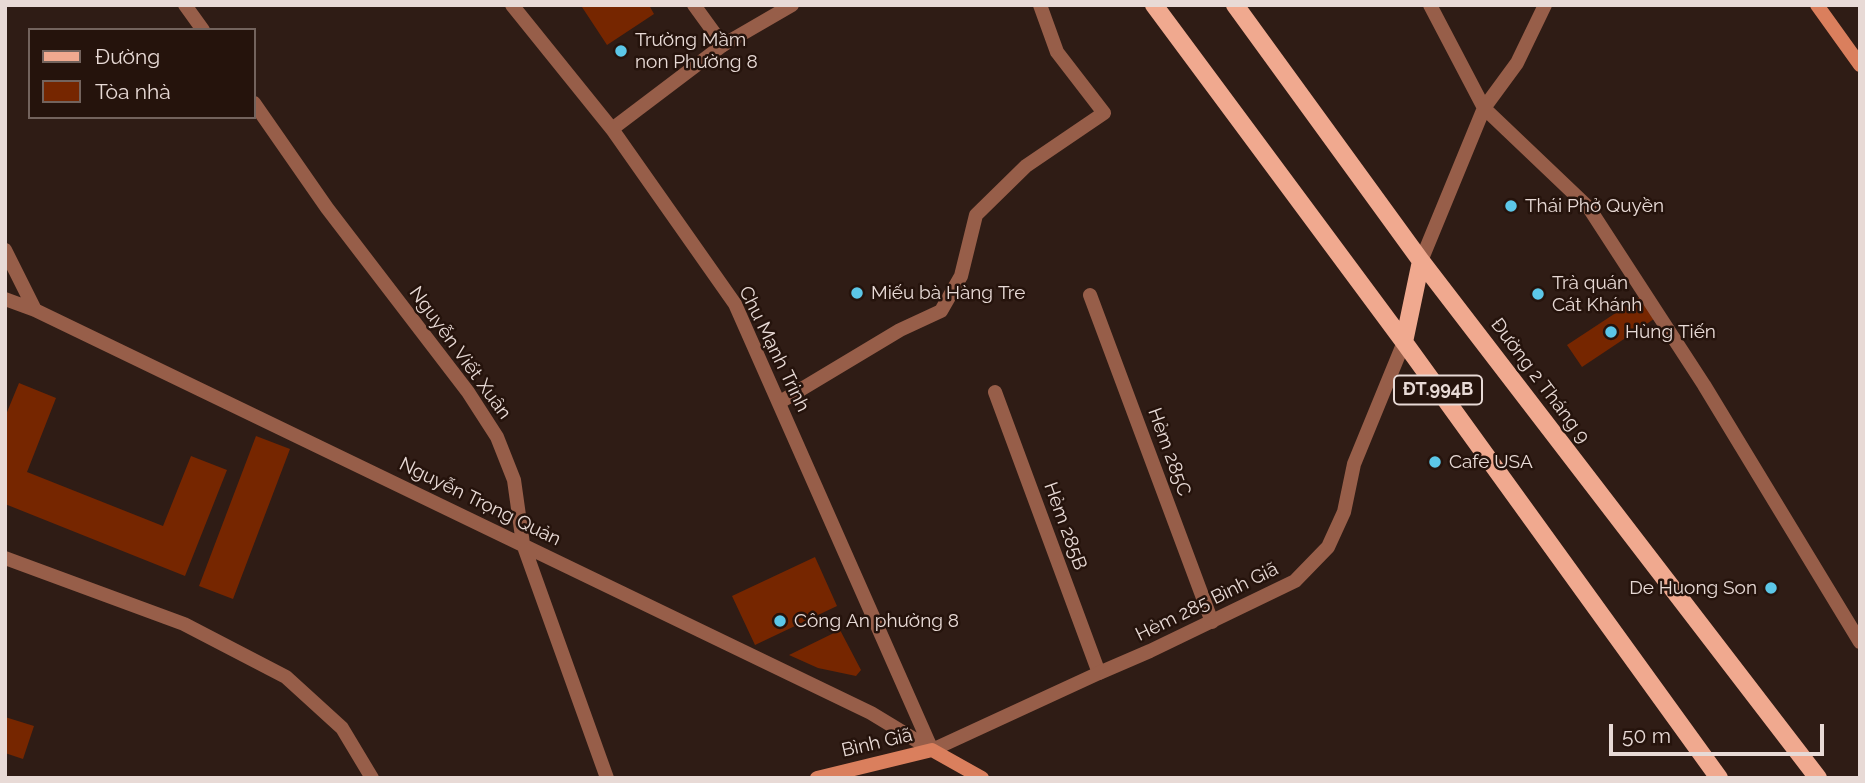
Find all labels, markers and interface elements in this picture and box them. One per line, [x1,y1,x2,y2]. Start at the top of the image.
legend [28,28,256,119]
place label: Trường Mầm non Phường 8 [635,29,758,73]
marker: Trường Mầm non Phường 8 [613,43,629,59]
text: Đường [95,44,160,69]
text: Tòa nhà [95,79,171,104]
place label: Thái Phở Quyền [1525,195,1664,217]
marker: Thái Phở Quyền [1503,198,1519,214]
place label: Trà quán Cát Khánh [1552,272,1642,316]
street label: Nguyễn Viết Xuân [404,282,516,424]
street label: Chu Mạnh Trinh [734,282,814,416]
place label: Miếu bà Hàng Tre [871,282,1025,304]
marker: Miếu bà Hàng Tre [849,285,865,301]
marker: Trà quán Cát Khánh [1530,286,1546,302]
street label: Đường 2 Tháng 9 [1486,314,1594,448]
place label: Hùng Tiến [1625,321,1716,343]
marker: Hùng Tiến [1603,324,1619,340]
road number: ĐT.994B [1394,376,1482,404]
street label: Hẻm 285C [1143,405,1195,499]
place label: Cafe USA [1449,451,1533,473]
street label: Nguyễn Trọng Quản [395,453,565,551]
marker: Cafe USA [1427,454,1443,470]
street label: Hẻm 285B [1039,479,1091,573]
street label: Hẻm 285 Bình Giã [1132,558,1282,646]
place label: De Huong Son [1629,577,1757,599]
marker: De Huong Son [1763,580,1779,596]
place label: Công An phường 8 [794,610,959,632]
marker: Công An phường 8 [772,613,788,629]
scale bar [1613,710,1828,754]
text: 50 m [1622,723,1671,748]
street label: Bình Giã [839,724,915,762]

